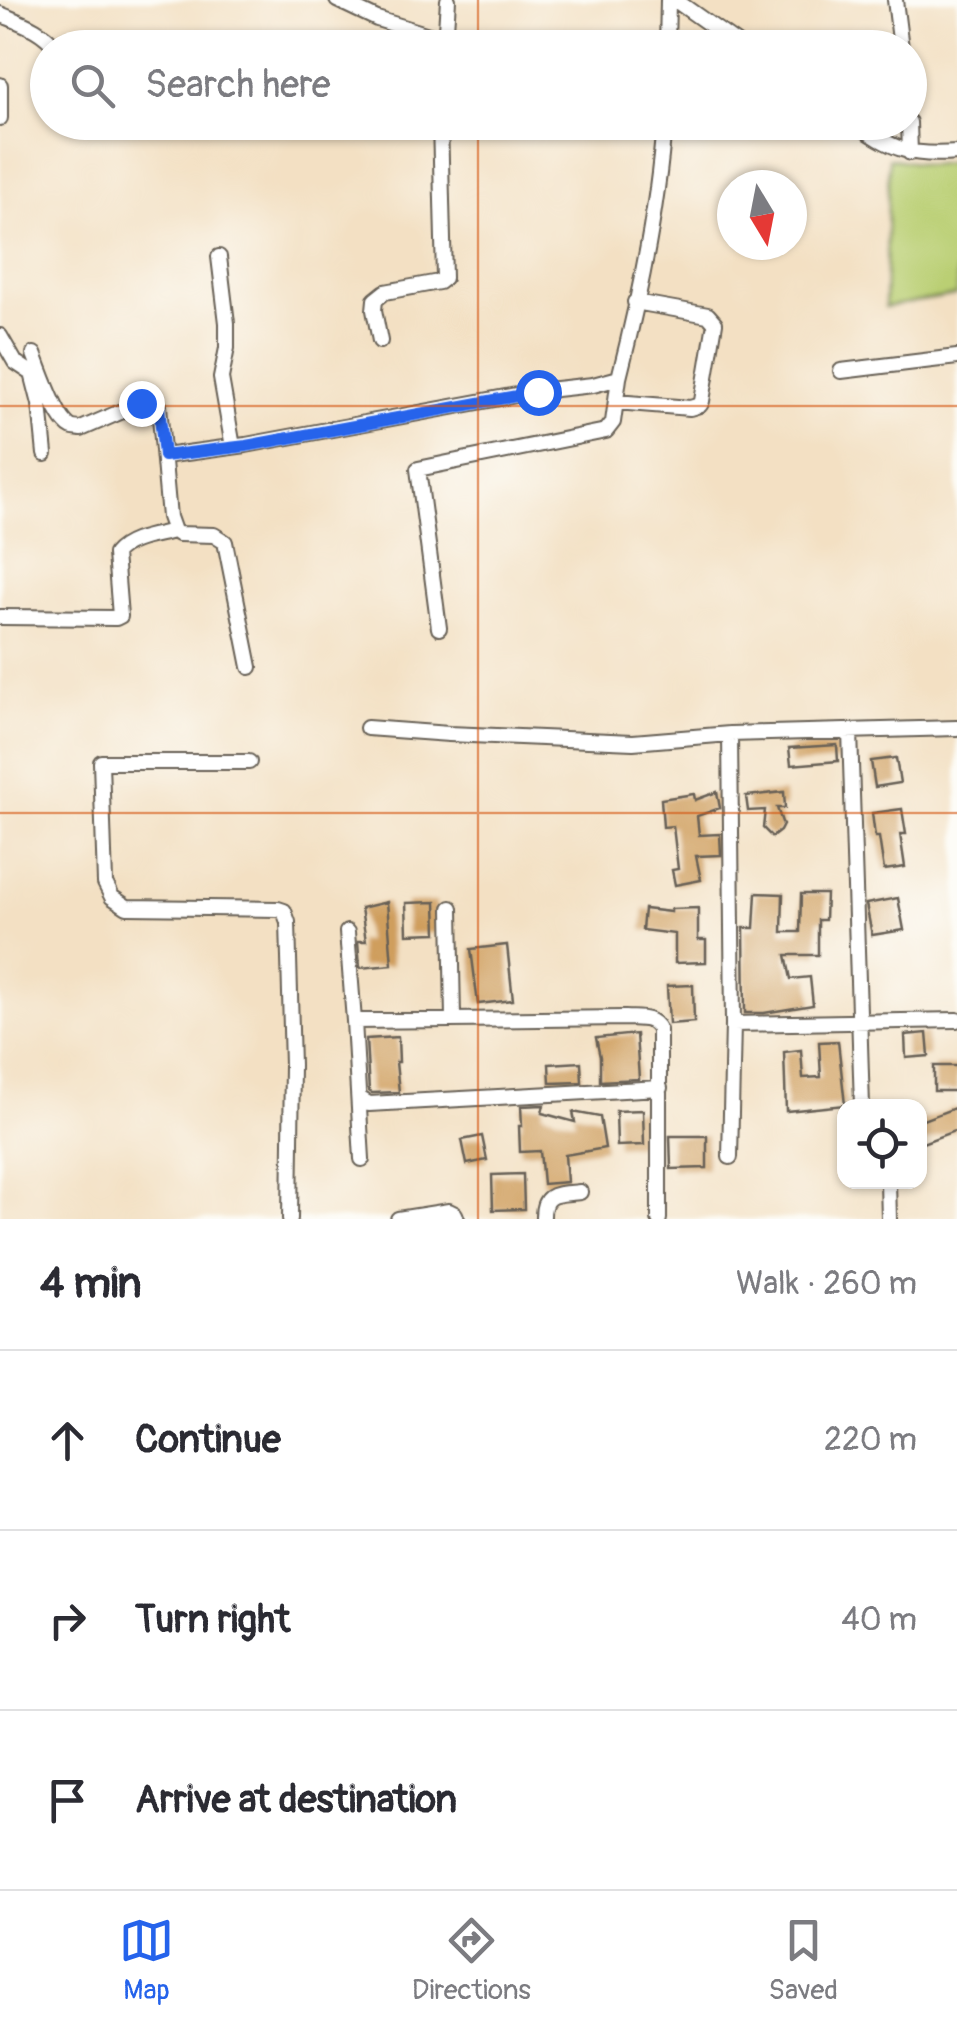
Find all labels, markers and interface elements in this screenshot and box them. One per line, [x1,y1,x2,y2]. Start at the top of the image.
search box [30,30,927,140]
icon: search [65,58,120,113]
text: Search here [145,61,331,109]
north arrow [717,170,807,260]
route start [516,370,562,416]
route end [119,381,165,427]
map controls [837,1099,927,1189]
button: locate [837,1099,927,1189]
text: 4 min [40,1258,142,1310]
text: Walk · 260 m [736,1264,917,1304]
icon: ahead [40,1413,95,1468]
text: Continue [135,1416,281,1464]
text: 220 m [824,1420,917,1460]
icon: right [40,1593,95,1648]
text: Turn right [135,1596,290,1644]
text: 40 m [841,1600,917,1640]
icon: arrive [40,1773,95,1828]
text: Arrive at destination [135,1776,457,1824]
tab: Map [119,1913,174,2008]
tab: Directions [412,1913,531,2008]
tab: Saved [769,1913,838,2008]

